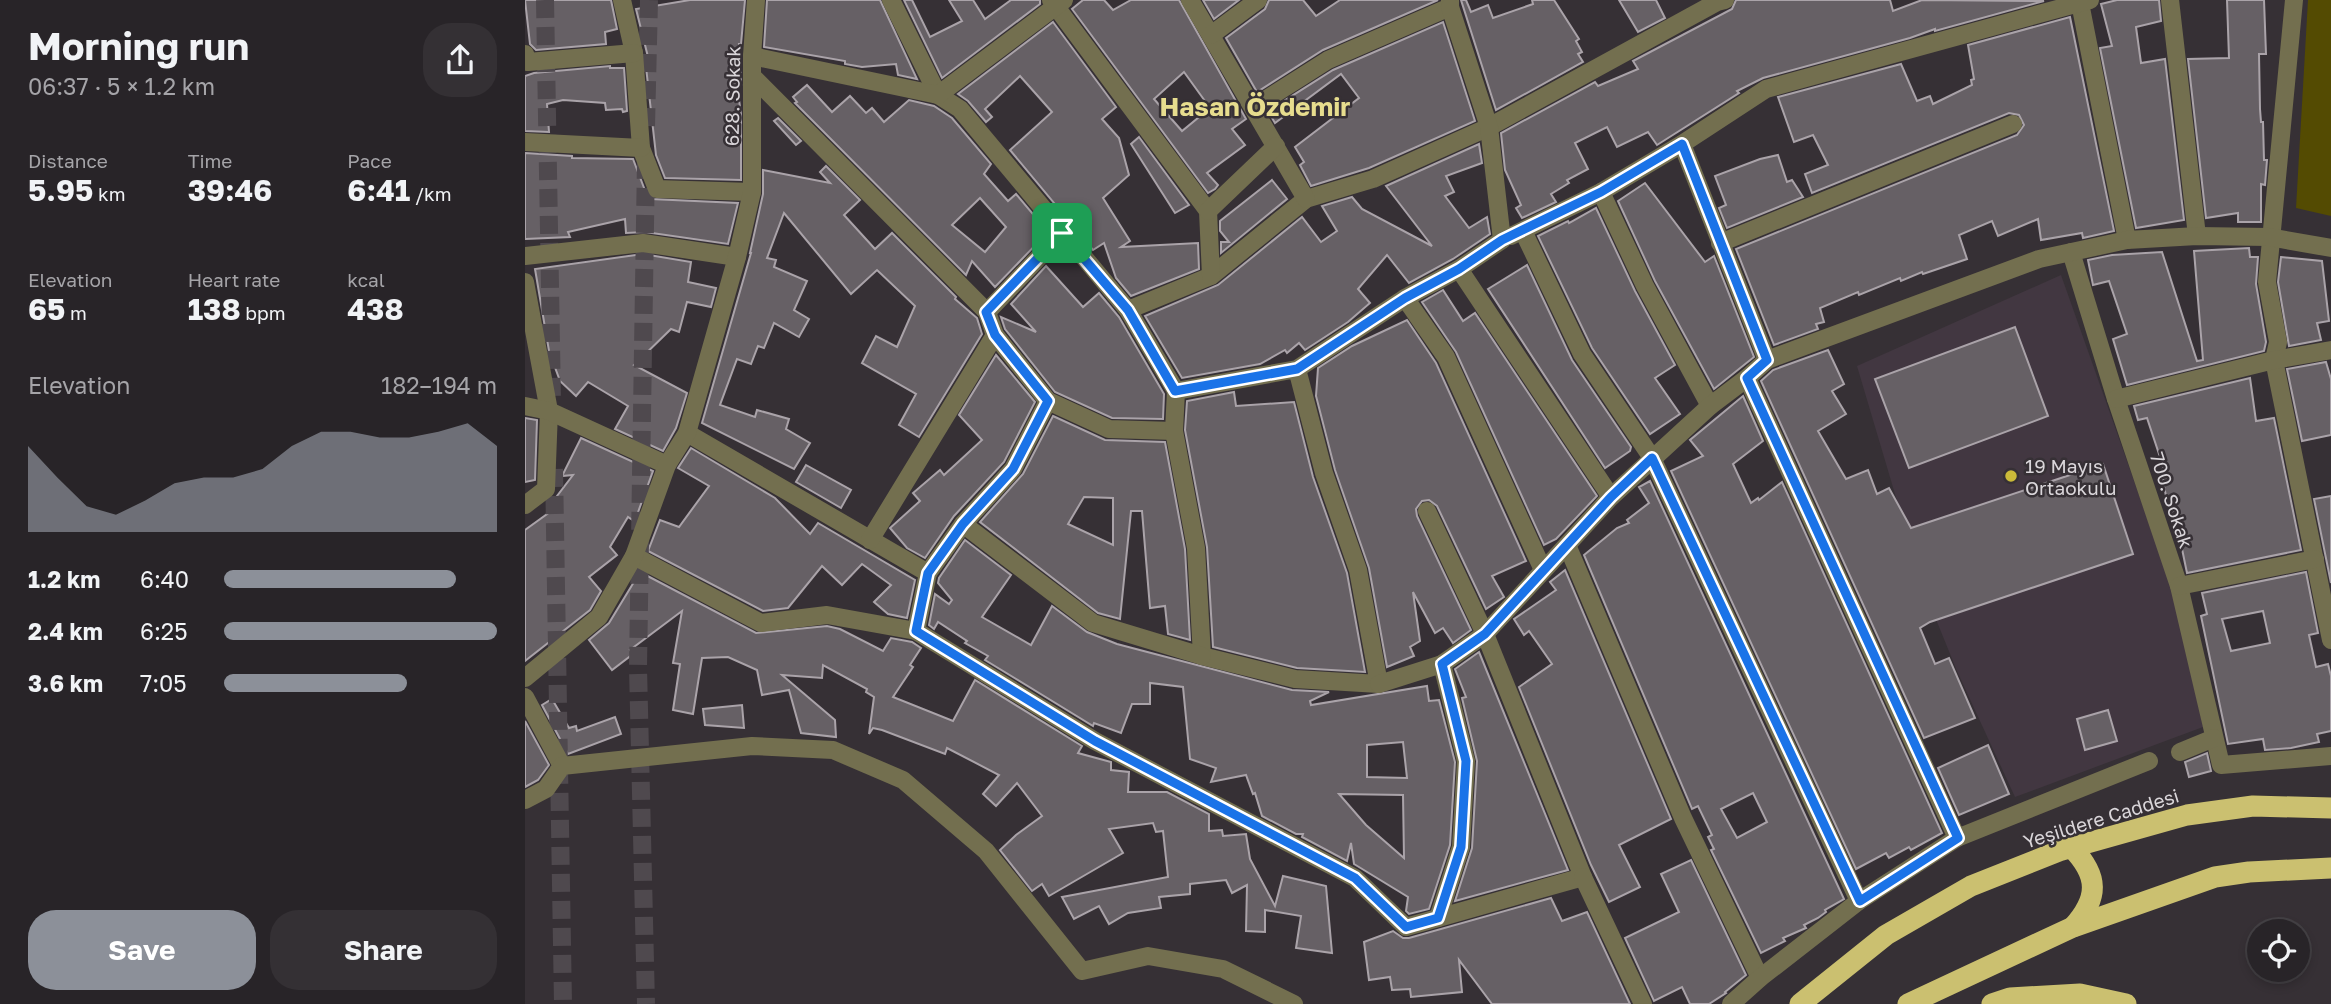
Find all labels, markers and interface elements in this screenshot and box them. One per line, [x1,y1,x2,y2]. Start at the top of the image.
text: Morning run [28,23,249,68]
button: share [423,23,497,97]
street label: 628. Sokak [720,45,744,146]
text: 06:37 · 5 × 1.2 km [28,72,215,100]
district label: Hasan Özdemir [1160,91,1350,122]
text: Distance [28,149,108,172]
text: Time [188,149,232,172]
text: Pace [347,149,392,172]
text: 5.95 [28,172,93,208]
text: 39:46 [188,172,272,208]
text: 6:41 [347,172,410,208]
text: km [93,182,126,205]
text: /km [410,182,452,205]
pin [1032,203,1092,263]
icon: arrive [1043,214,1081,252]
text: Elevation [28,268,113,291]
text: Heart rate [188,268,280,291]
text: kcal [347,268,385,291]
text: 65 [28,291,65,327]
text: 138 [188,291,241,327]
text: 438 [347,291,404,327]
text: m [65,301,87,324]
text: bpm [241,301,286,324]
text: Elevation [28,371,130,399]
text: 182–194 m [381,371,497,399]
street label: 700. Sokak [2146,449,2198,551]
place label: 19 Mayıs Ortaokulu [2025,454,2116,499]
marker: 19 Mayıs Ortaokulu [2003,468,2019,484]
text: 1.2 km [28,565,100,593]
text: 6:40 [140,565,189,593]
text: 2.4 km [28,617,103,645]
text: 6:25 [140,617,188,645]
text: 3.6 km [28,669,103,697]
text: 7:05 [140,669,187,697]
street label: Yeşildere Caddesi [2020,783,2182,853]
button: Save [28,910,256,990]
button: Share [270,910,497,990]
map controls [2247,919,2310,982]
button: locate [2247,919,2310,982]

